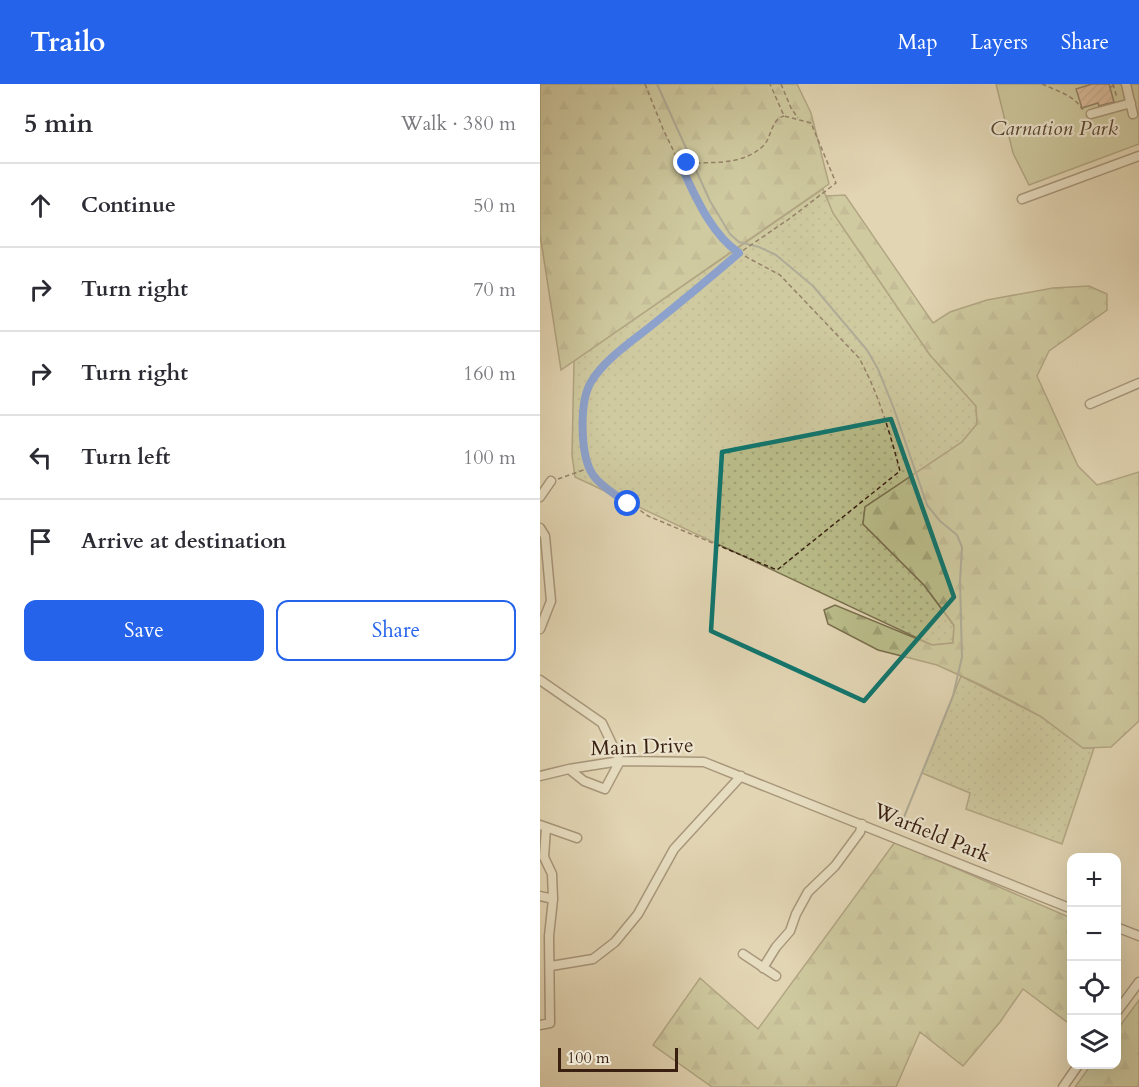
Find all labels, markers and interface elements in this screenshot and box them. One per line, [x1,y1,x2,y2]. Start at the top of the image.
text: Trailo [30,23,105,61]
text: Map [898,28,938,57]
text: Layers [971,28,1028,57]
text: Share [1061,28,1109,57]
text: 5 min [24,106,93,141]
text: Walk · 380 m [401,110,516,137]
park label: Carnation Park [990,114,1118,143]
route end [673,149,699,175]
icon: ahead [24,189,57,222]
text: Continue [81,190,176,220]
text: 50 m [473,192,516,219]
icon: right [24,273,57,306]
text: Turn right [81,274,188,304]
text: 70 m [473,276,516,303]
icon: right [24,357,57,390]
text: Turn right [81,358,188,388]
text: 160 m [463,360,516,387]
icon: left [24,441,57,474]
text: Turn left [81,442,170,472]
text: 100 m [463,444,516,471]
route start [614,490,640,516]
icon: arrive [24,525,57,558]
text: Arrive at destination [81,526,286,556]
button: Save [24,600,264,661]
button: Share [276,600,516,661]
street label: Main Drive [590,731,694,763]
street label: Warfield Park [868,796,996,870]
map controls [1067,853,1121,1069]
button: + [1067,853,1121,907]
button: − [1067,907,1121,961]
button: locate [1067,961,1121,1015]
button: layers [1067,1015,1121,1069]
scale bar [558,1045,678,1072]
text: 100 m [567,1047,609,1069]

